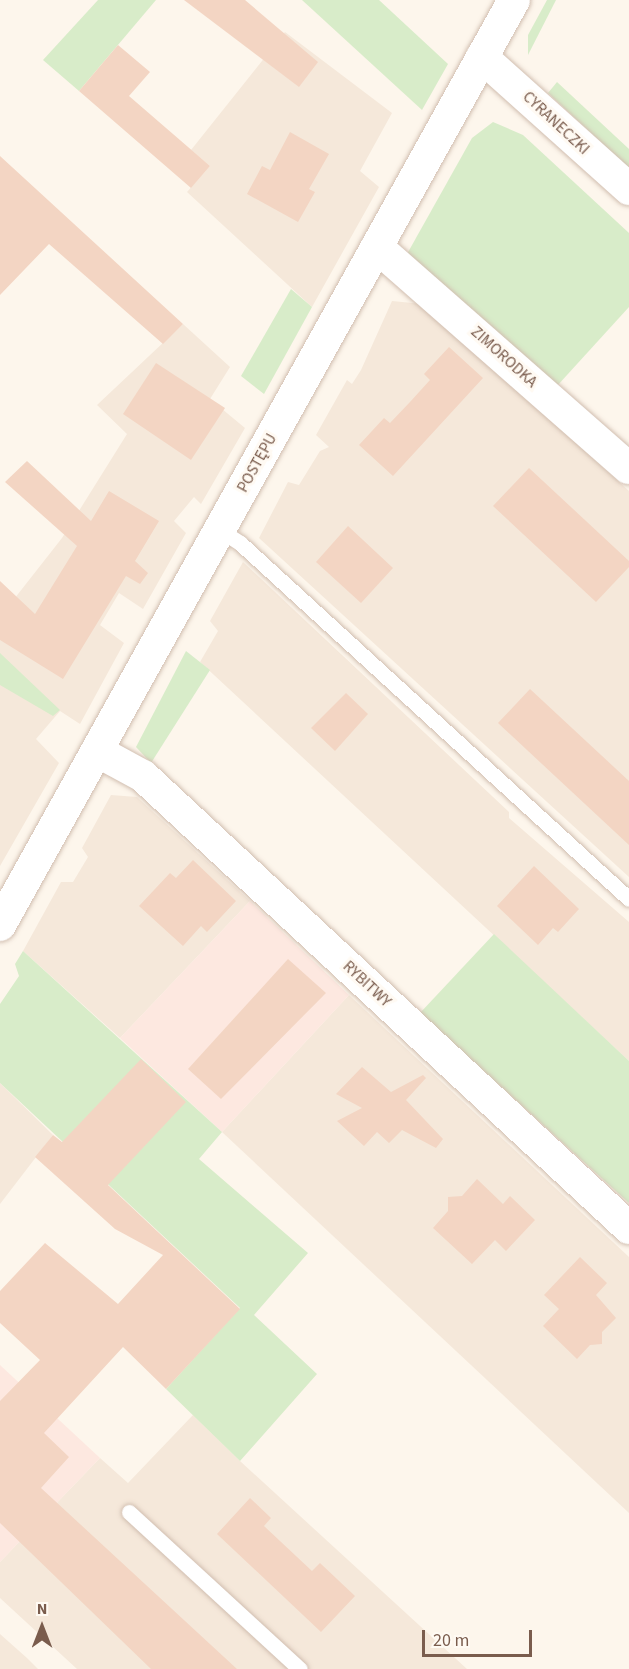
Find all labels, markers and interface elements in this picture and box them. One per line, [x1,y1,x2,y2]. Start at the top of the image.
street label: CYRANECZKI [519,87,593,159]
street label: ZIMORODKA [467,322,541,392]
street label: POSTĘPU [233,430,281,496]
street label: RYBITWY [339,957,395,1011]
north arrow [12,1597,72,1657]
text: N [37,1598,47,1620]
scale bar [425,1618,534,1656]
text: 20 m [433,1628,469,1653]

